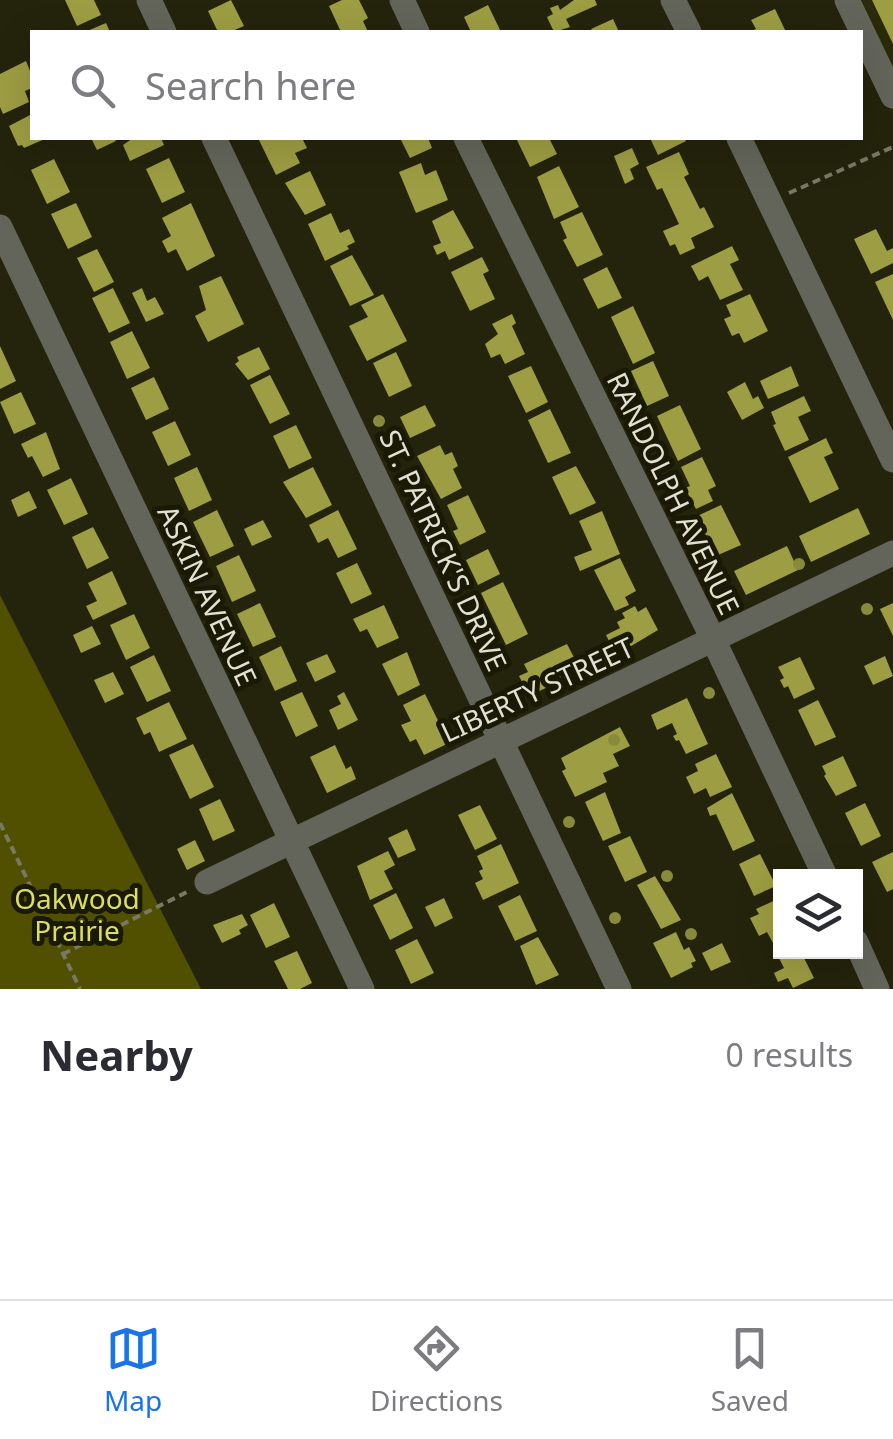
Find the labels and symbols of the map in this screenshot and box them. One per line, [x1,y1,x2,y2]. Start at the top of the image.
street label: RANDOLPH AVENUE [599,366,749,620]
street label: ST. PATRICK'S DRIVE [371,423,517,677]
street label: ASKIN AVENUE [150,499,266,691]
street label: LIBERTY STREET [434,627,640,750]
park label: Oakwood Prairie [14,879,140,949]

